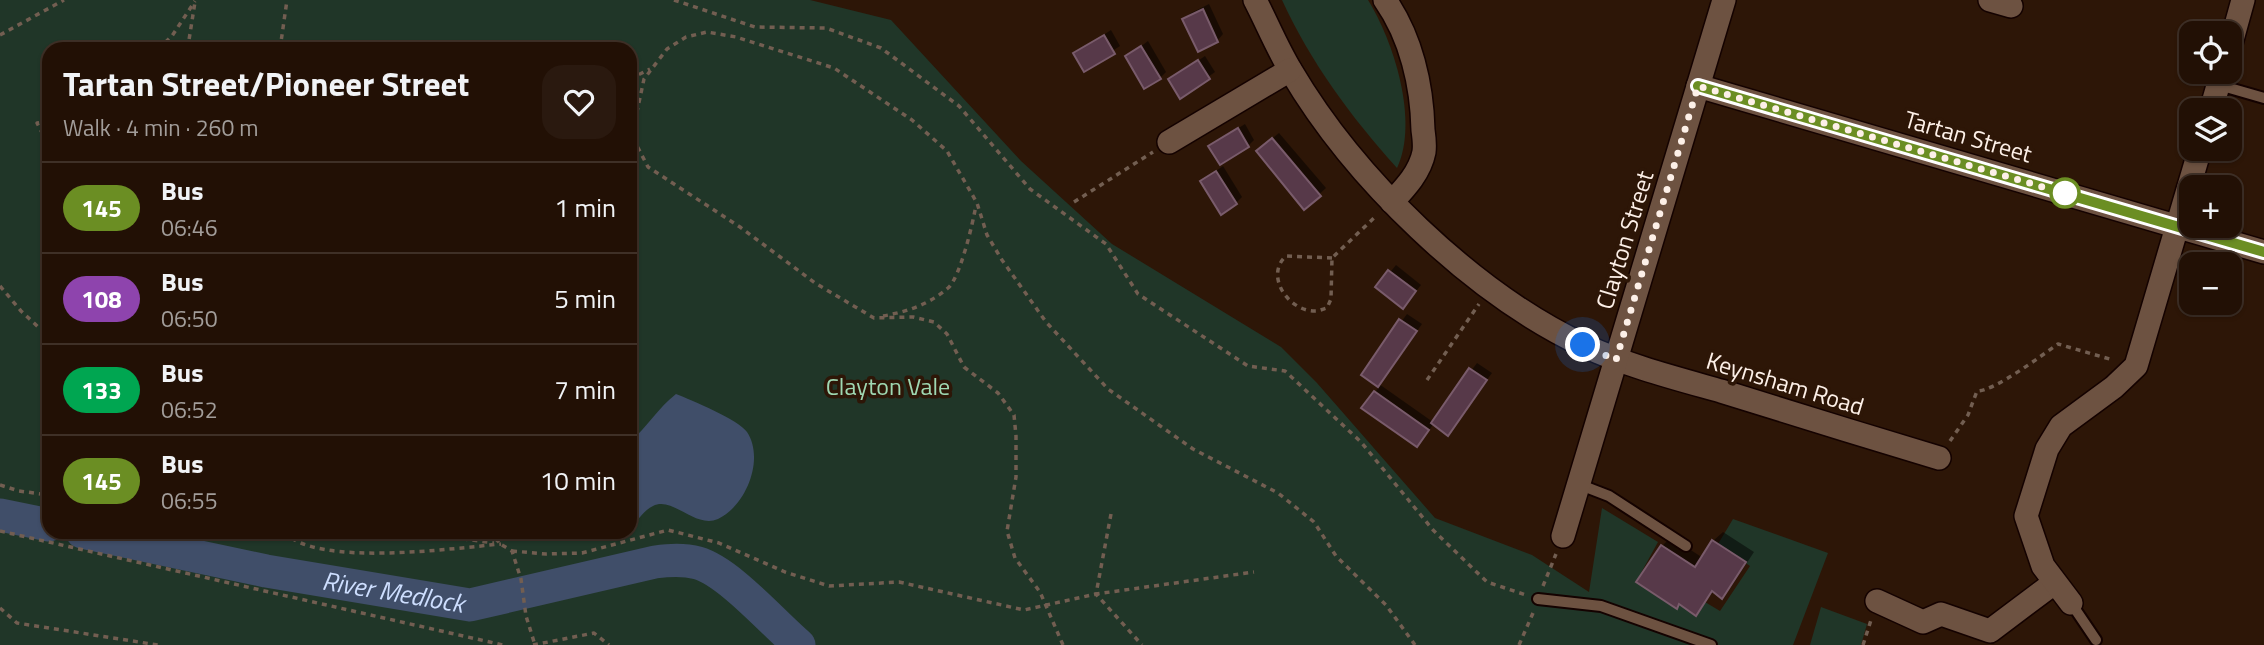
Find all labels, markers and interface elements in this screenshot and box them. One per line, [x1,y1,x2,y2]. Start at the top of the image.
map controls [2179,21,2242,315]
button: locate [2179,21,2242,84]
text: Tartan Street/Pioneer Street [63,59,469,109]
button: heart [542,65,616,139]
button: layers [2179,98,2242,161]
street label: Tartan Street [1900,101,2037,172]
text: Walk · 4 min · 260 m [63,110,259,145]
street label: Clayton Street [1586,165,1662,313]
text: Bus [161,171,203,210]
button: + [2179,175,2242,238]
unlabelled marker [2050,178,2080,208]
text: 1 min [554,188,616,227]
text: 145 [81,190,122,226]
text: 06:46 [161,210,218,245]
button: − [2179,252,2242,315]
text: Bus [161,262,203,301]
text: 5 min [554,279,616,318]
text: 108 [81,281,122,317]
text: 06:50 [161,301,218,336]
your location [1565,327,1600,362]
street label: Keynsham Road [1702,342,1869,424]
text: Bus [161,353,203,392]
park label: Clayton Vale [826,368,950,404]
text: 7 min [554,370,616,409]
text: 133 [81,372,122,408]
text: 06:52 [161,392,218,427]
text: Bus [161,444,203,483]
text: 10 min [540,461,616,500]
text: 145 [81,463,122,499]
text: 06:55 [161,483,218,518]
water label: River Medlock [319,561,470,623]

